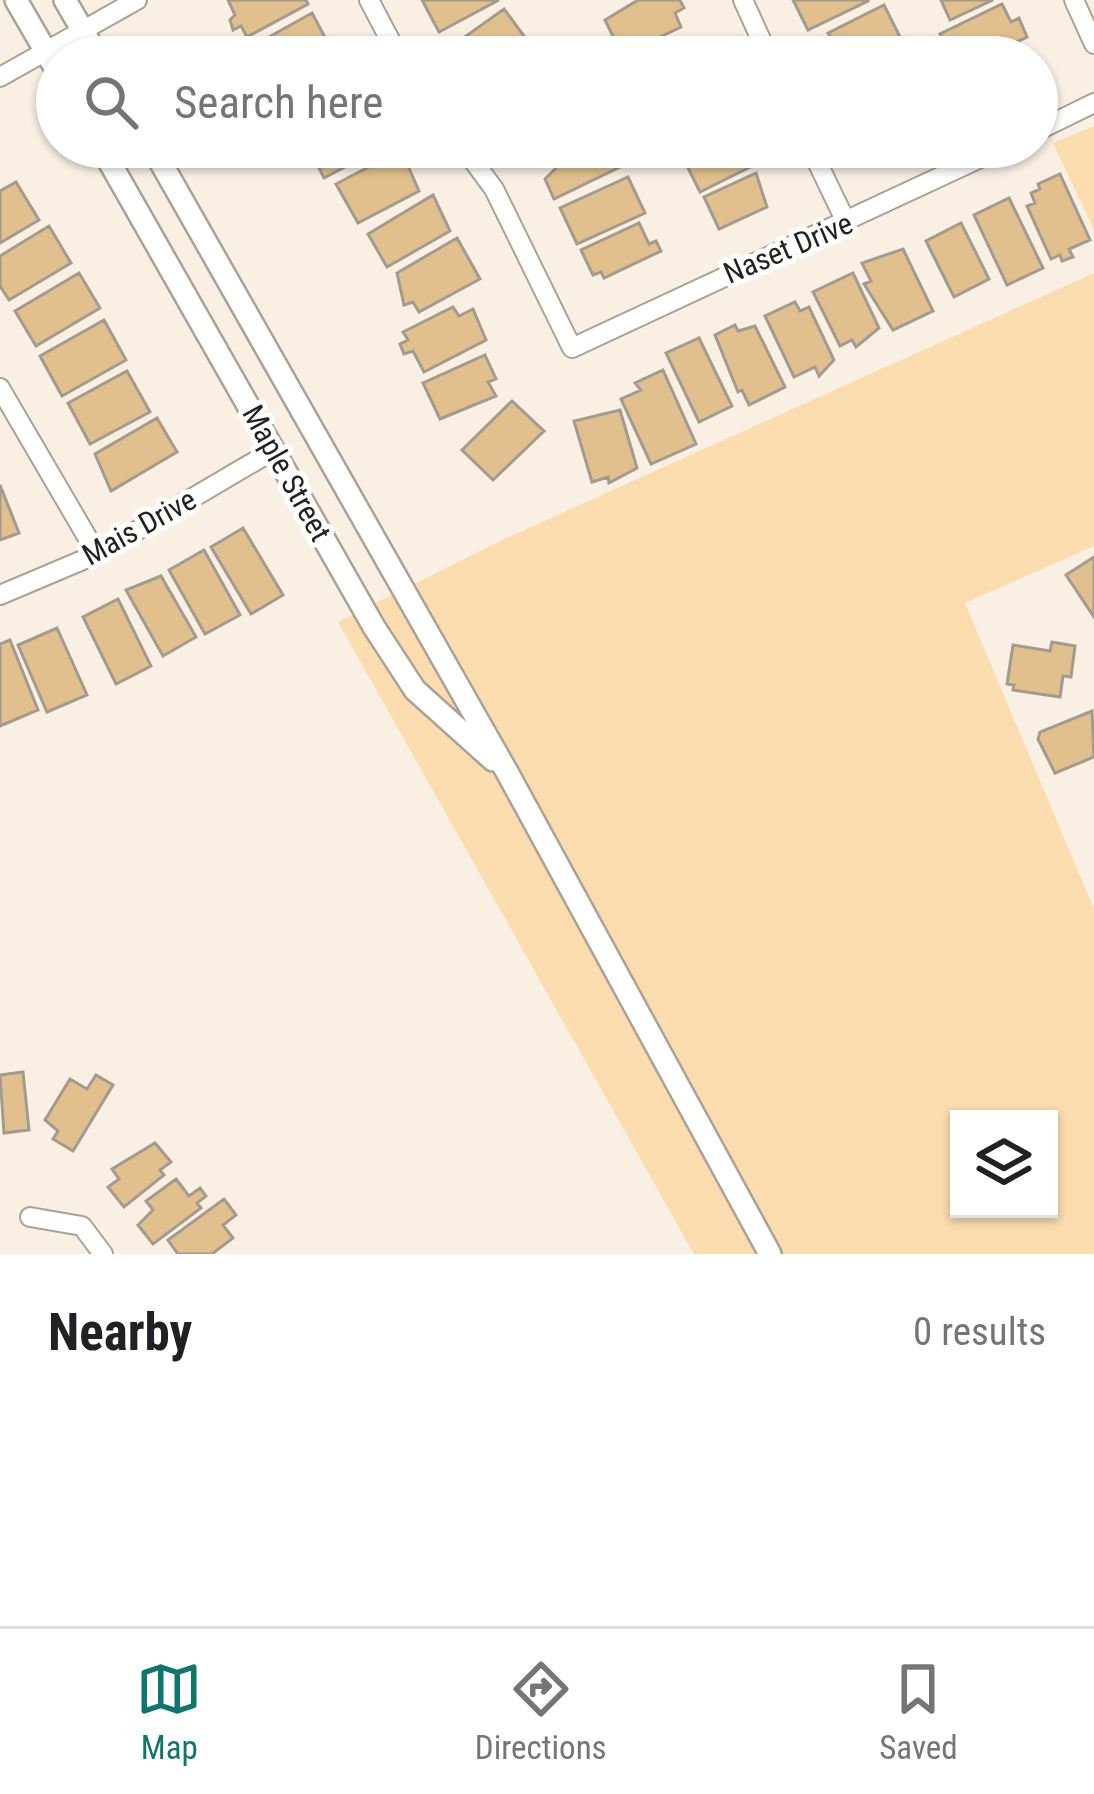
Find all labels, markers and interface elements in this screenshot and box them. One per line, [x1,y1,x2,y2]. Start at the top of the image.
search box [36,36,1058,168]
icon: search [78,69,144,135]
text: Search here [174,76,383,129]
street label: Naset Drive [718,205,858,291]
street label: Maple Street [235,399,339,547]
street label: Mais Drive [76,482,202,572]
map controls [950,1110,1058,1218]
button: layers [950,1110,1058,1218]
text: Nearby [48,1303,192,1362]
text: 0 results [913,1309,1046,1355]
tab: Map [136,1656,202,1767]
tab: Directions [475,1656,607,1767]
tab: Saved [879,1656,958,1767]

